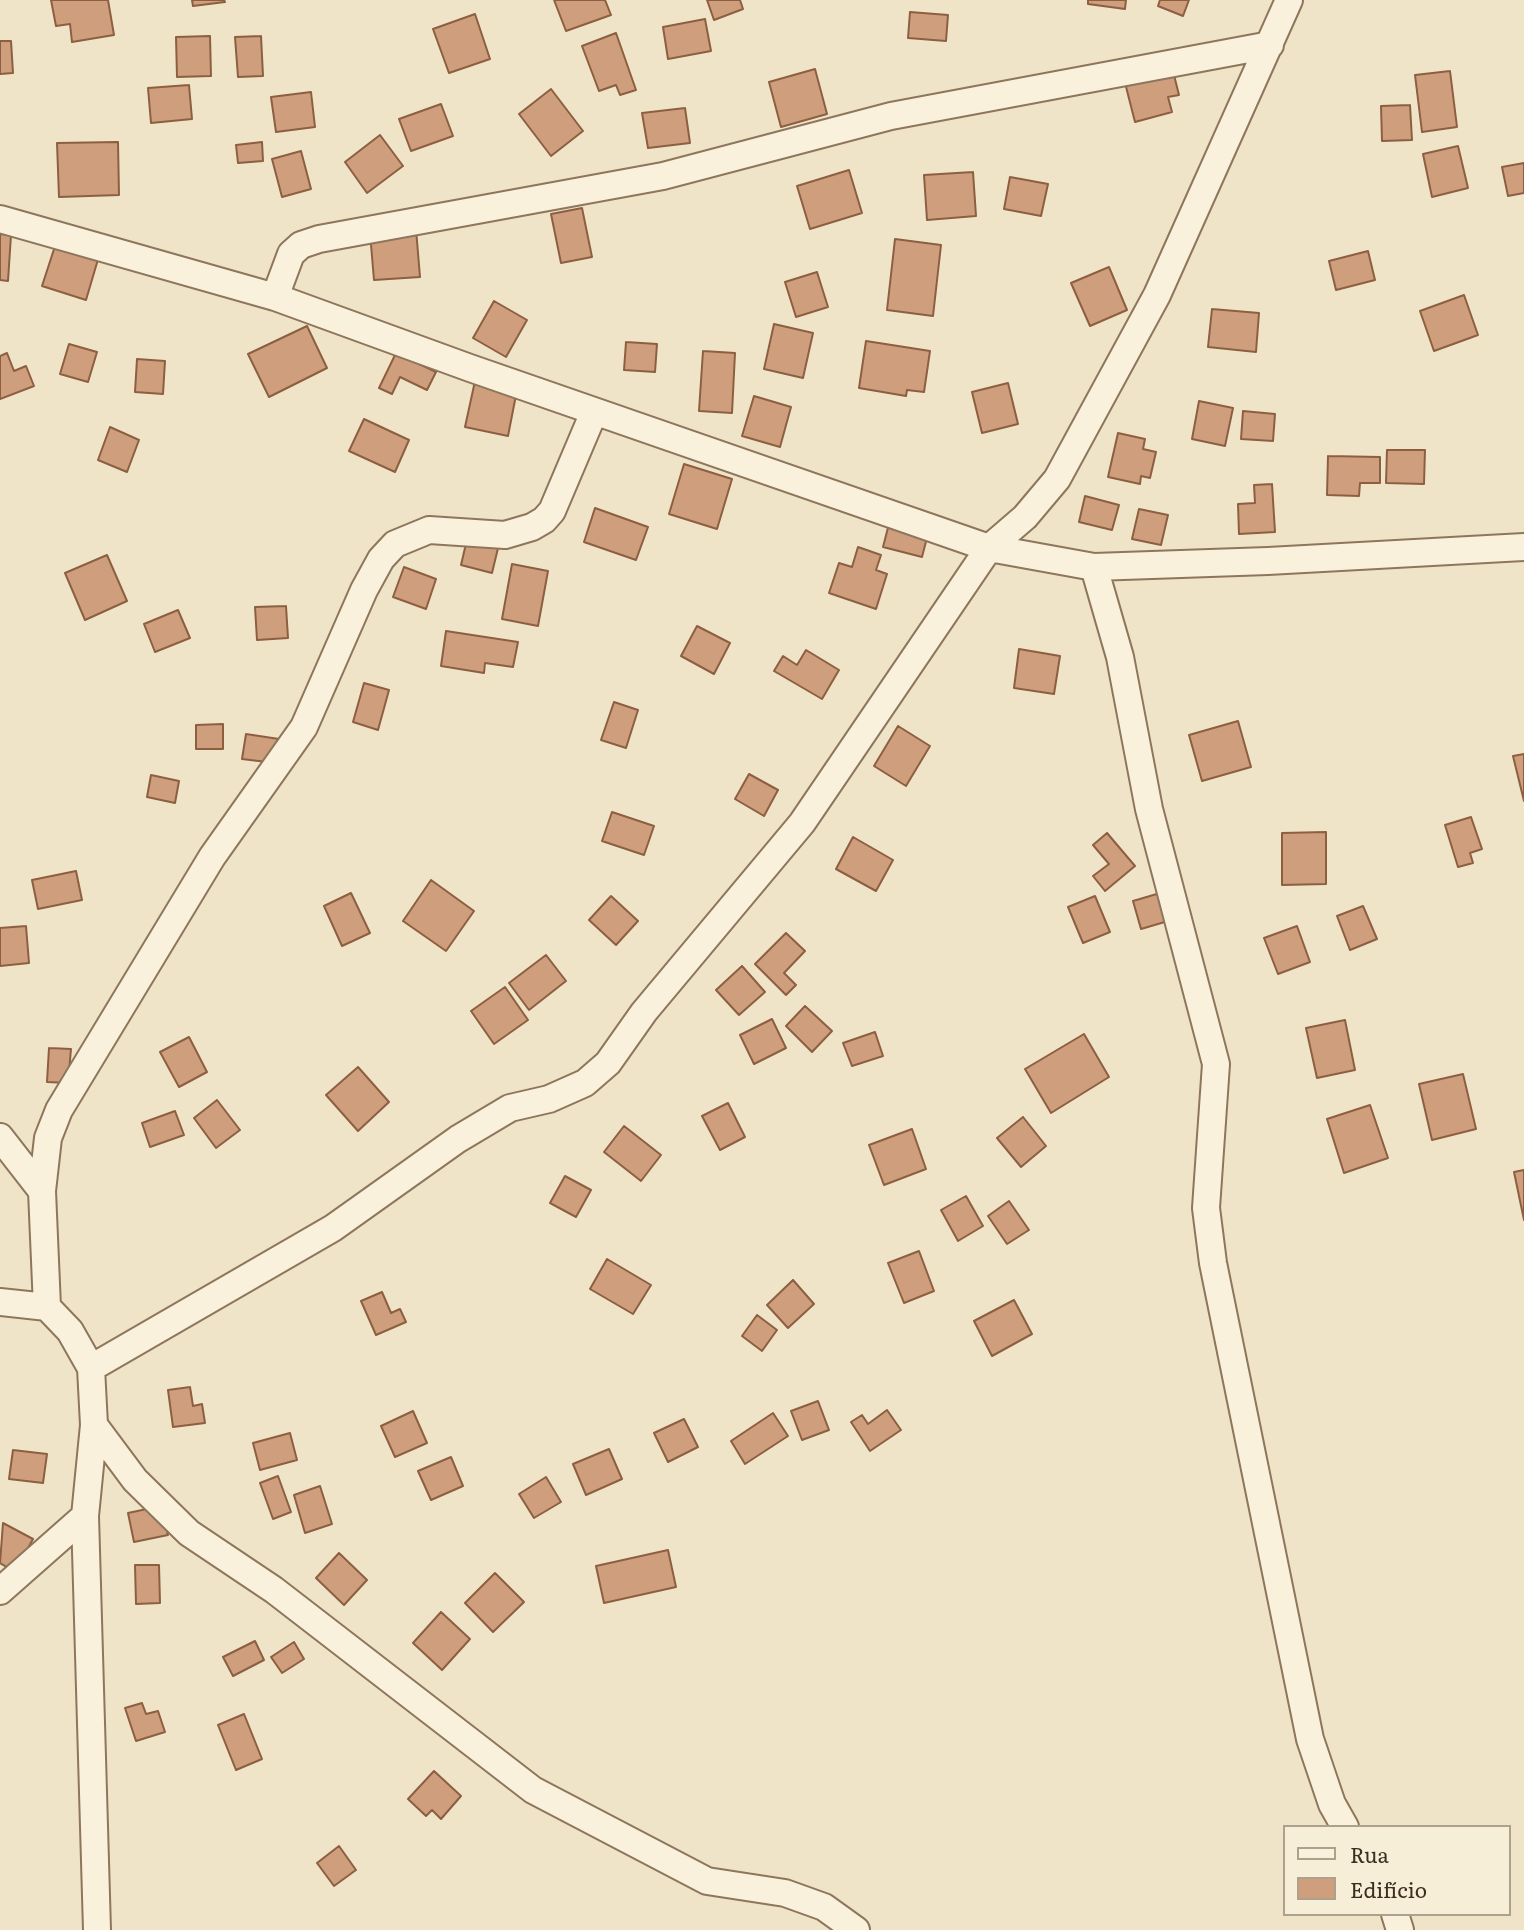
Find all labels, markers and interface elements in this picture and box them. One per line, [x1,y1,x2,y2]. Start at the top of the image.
legend [1282,1825,1510,1916]
text: Rua [1350,1838,1389,1869]
text: Edifício [1350,1873,1427,1904]

